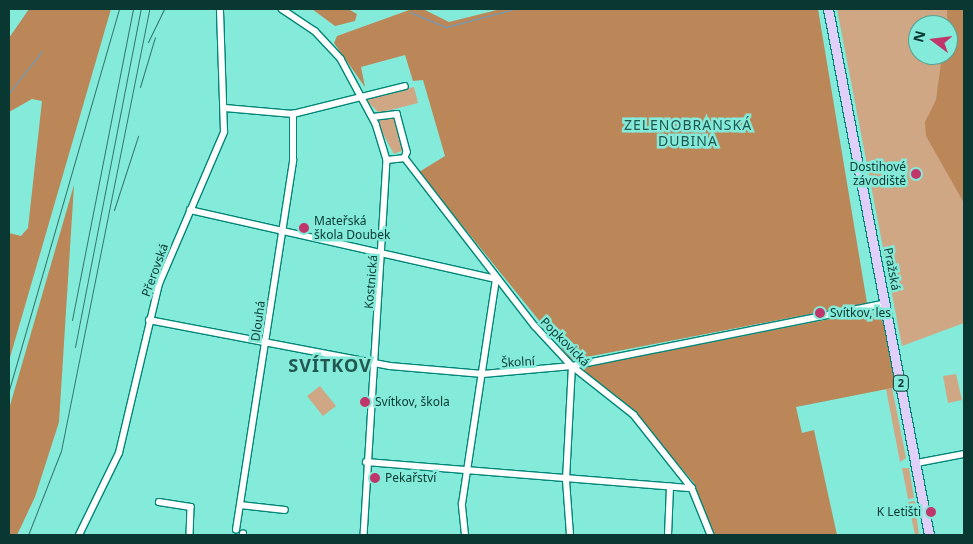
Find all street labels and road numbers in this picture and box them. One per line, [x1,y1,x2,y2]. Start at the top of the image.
street label: Přerovská [139,241,171,299]
street label: Pražská [881,246,903,292]
street label: Kostnická [361,254,381,310]
street label: Dlouhá [248,300,268,342]
street label: Popkovická [537,314,593,370]
street label: Školní [501,354,535,370]
road number: 2 [892,374,910,392]

